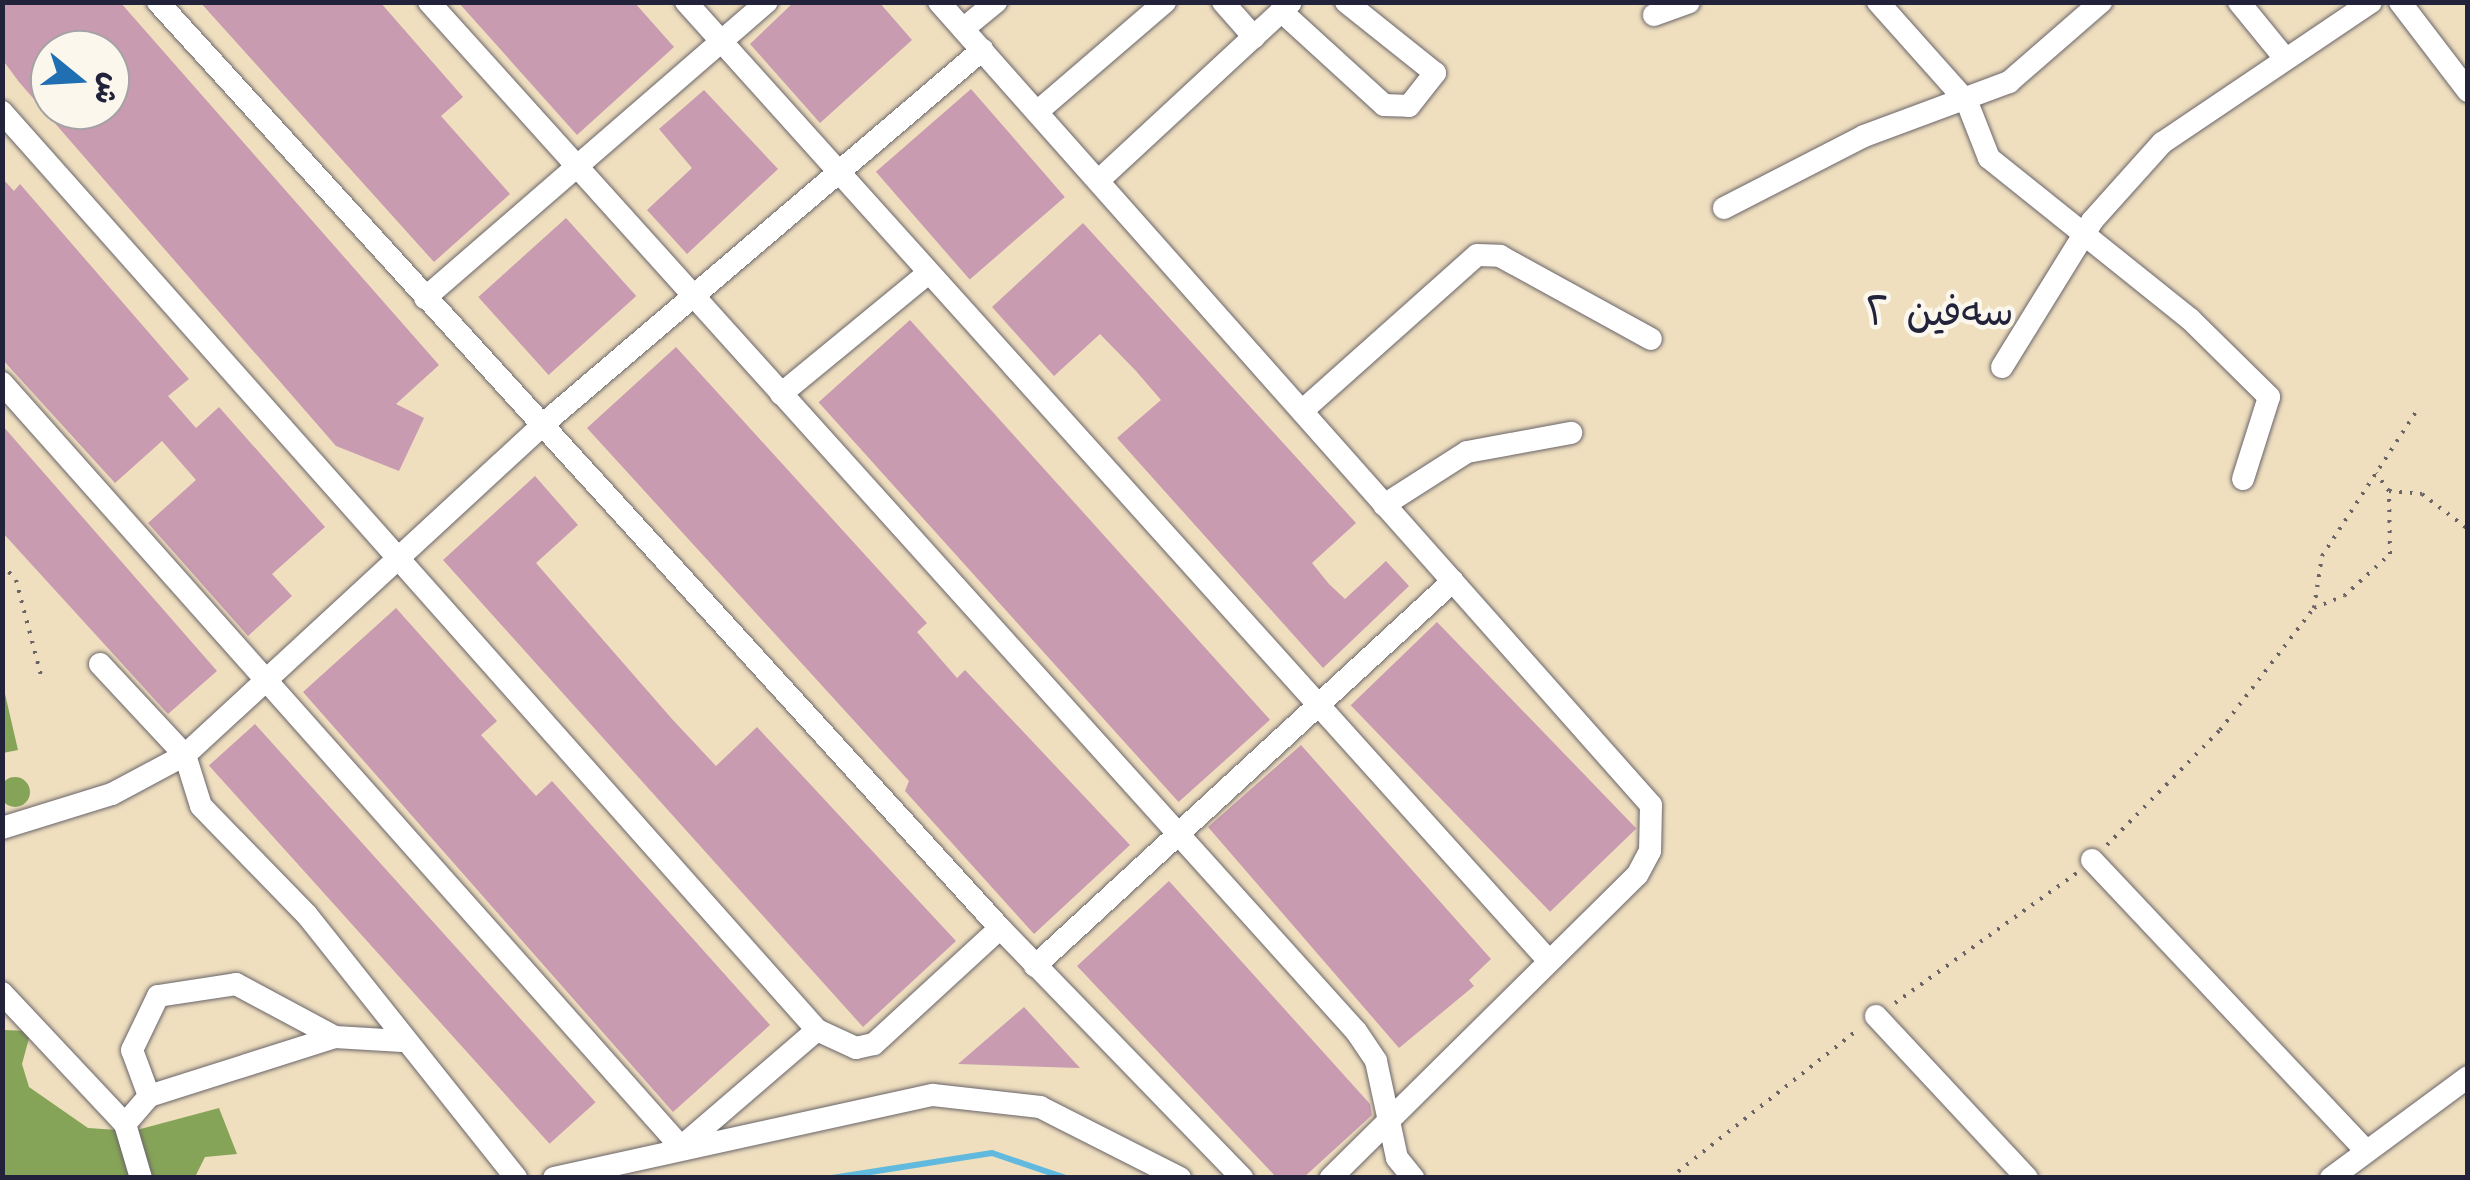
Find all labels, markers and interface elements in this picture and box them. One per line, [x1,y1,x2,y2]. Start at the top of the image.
north arrow [30,30,130,130]
text: ش [84,68,130,109]
district label: سەفین ٢ [1866,290,2014,338]

